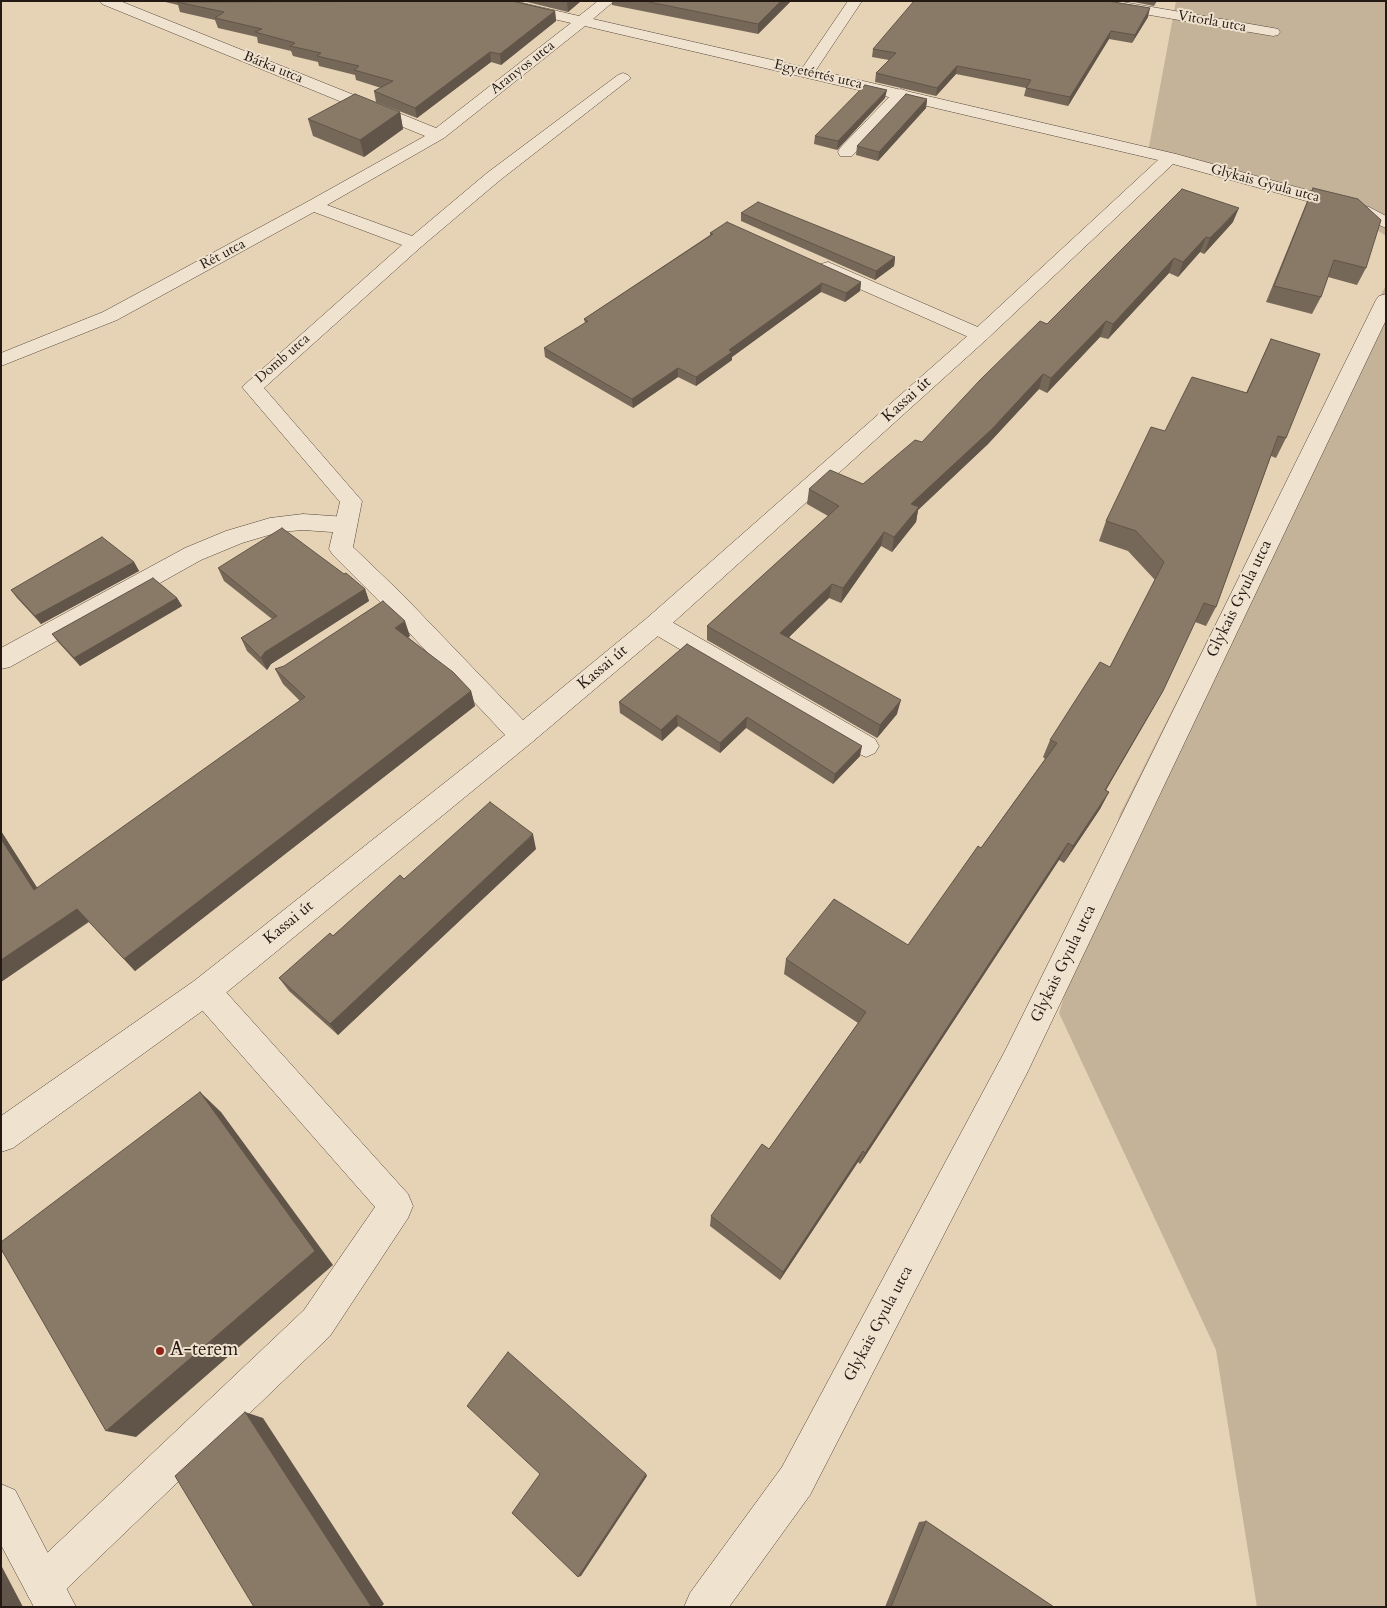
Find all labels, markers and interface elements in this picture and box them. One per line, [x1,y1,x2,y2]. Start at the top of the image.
street label: Vitorla utca [1176,8,1248,36]
street label: Aranyos utca [487,38,559,98]
street label: Bárka utca [241,49,305,87]
street label: Egyetértés utca [772,57,864,93]
street label: Glykais Gyula utca [1209,161,1321,207]
street label: Rét utca [198,236,248,274]
street label: Domb utca [252,331,314,387]
street label: Kassai út [879,373,935,427]
street label: Glykais Gyula utca [1203,537,1277,661]
street label: Kassai út [574,642,632,694]
street label: Kassai út [260,897,318,949]
street label: Glykais Gyula utca [1027,902,1101,1026]
street label: Glykais Gyula utca [840,1263,918,1385]
place label: A-terem [170,1340,238,1362]
marker: A-terem [154,1345,166,1357]

